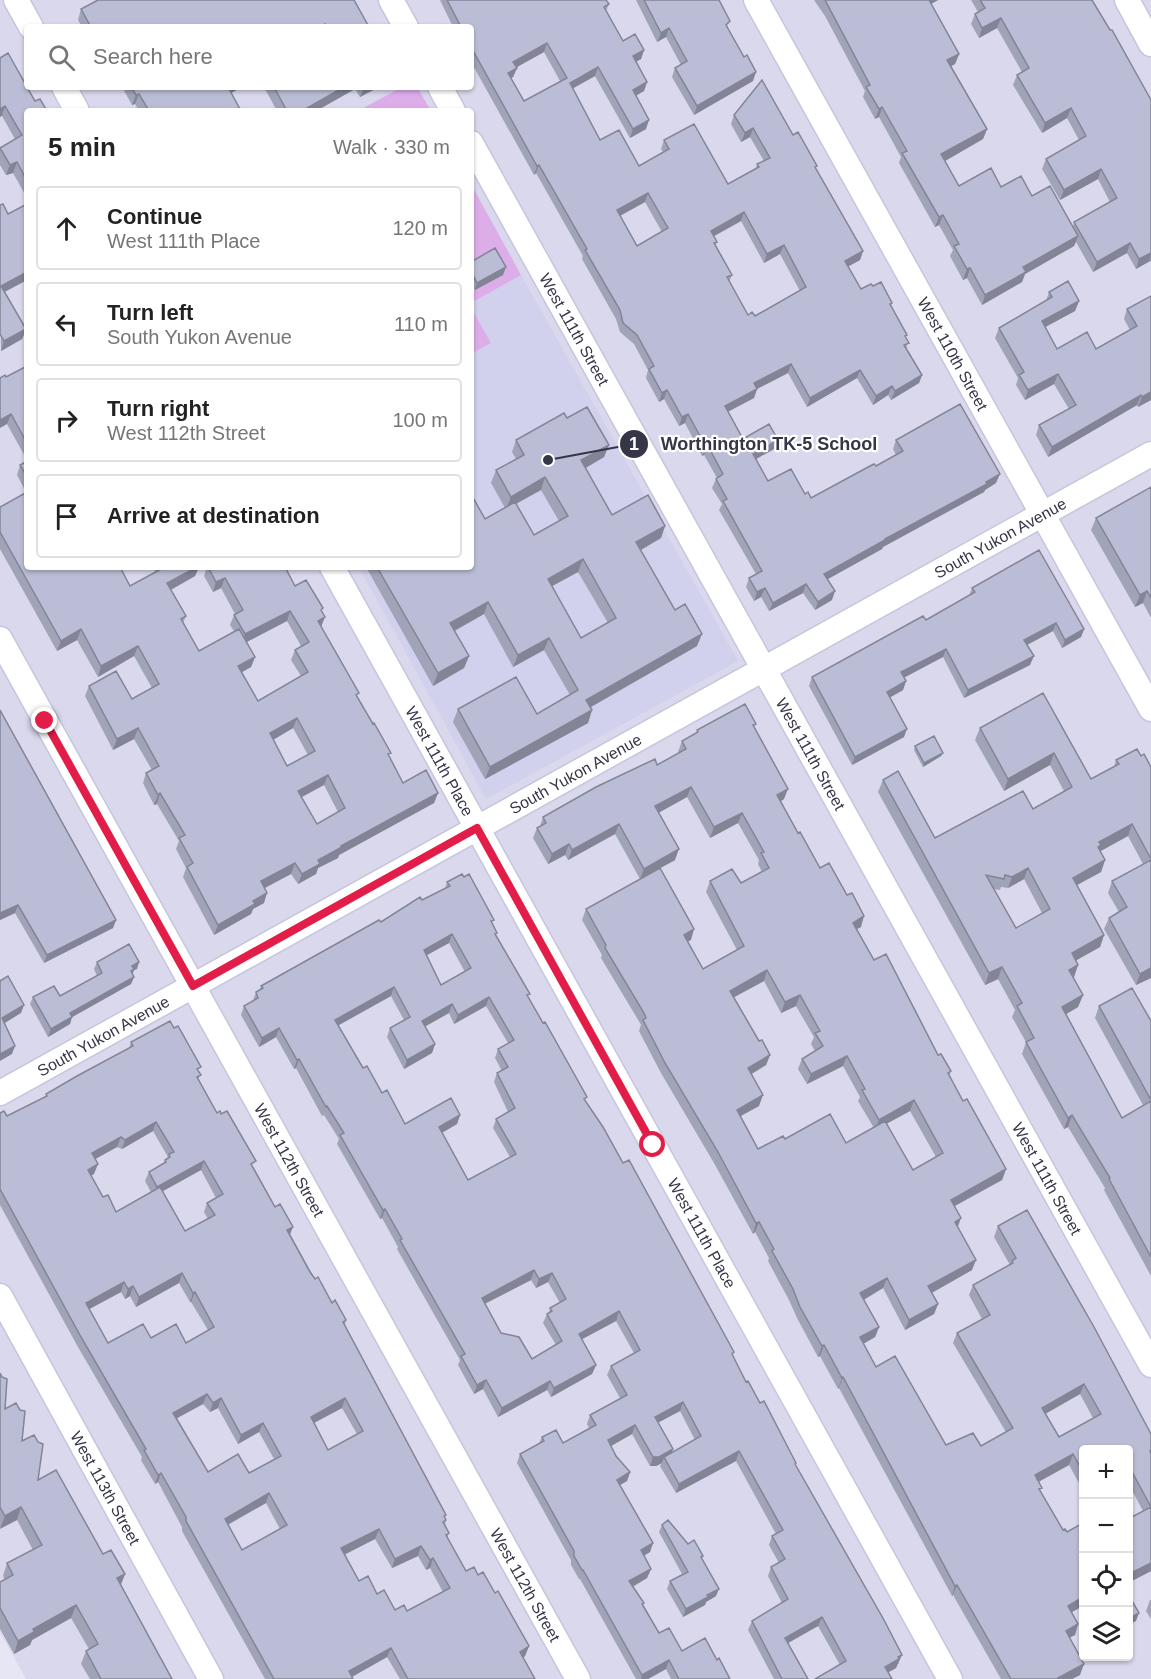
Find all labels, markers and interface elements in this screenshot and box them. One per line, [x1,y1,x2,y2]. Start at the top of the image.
search box [24,24,474,90]
icon: search [45,41,78,74]
text: Search here [93,44,213,69]
text: 5 min [48,132,116,162]
text: Walk · 330 m [333,136,450,158]
text: Continue [107,204,202,229]
icon: ahead [50,212,83,245]
text: 120 m [392,217,448,239]
text: West 111th Place [107,230,260,252]
street label: West 111th Street [536,270,612,389]
street label: West 110th Street [914,295,991,414]
text: Turn left [107,300,193,325]
icon: left [50,308,83,341]
text: 110 m [394,313,448,335]
text: South Yukon Avenue [107,326,292,348]
text: Turn right [107,396,209,421]
icon: right [50,404,83,437]
text: 100 m [392,409,448,431]
text: West 112th Street [107,422,265,444]
callout: Worthington TK-5 School [619,426,890,462]
text: 1 [629,434,639,454]
text: Worthington TK-5 School [661,434,877,454]
street label: South Yukon Avenue [932,495,1069,582]
icon: arrive [50,500,83,533]
text: Arrive at destination [107,503,320,528]
street label: West 111th Street [773,695,849,813]
street label: West 111th Place [402,703,477,819]
route end [31,707,57,733]
street label: South Yukon Avenue [507,731,644,817]
street label: South Yukon Avenue [35,993,172,1080]
street label: West 112th Street [251,1101,328,1220]
street label: West 111th Street [1009,1120,1085,1238]
route start [639,1131,665,1157]
street label: West 111th Place [664,1175,739,1291]
street label: West 113th Street [67,1428,144,1548]
map controls [1079,1445,1133,1661]
button: + [1079,1445,1133,1499]
button: − [1079,1499,1133,1553]
street label: West 112th Street [487,1525,564,1645]
button: locate [1079,1553,1133,1607]
button: layers [1079,1607,1133,1661]

